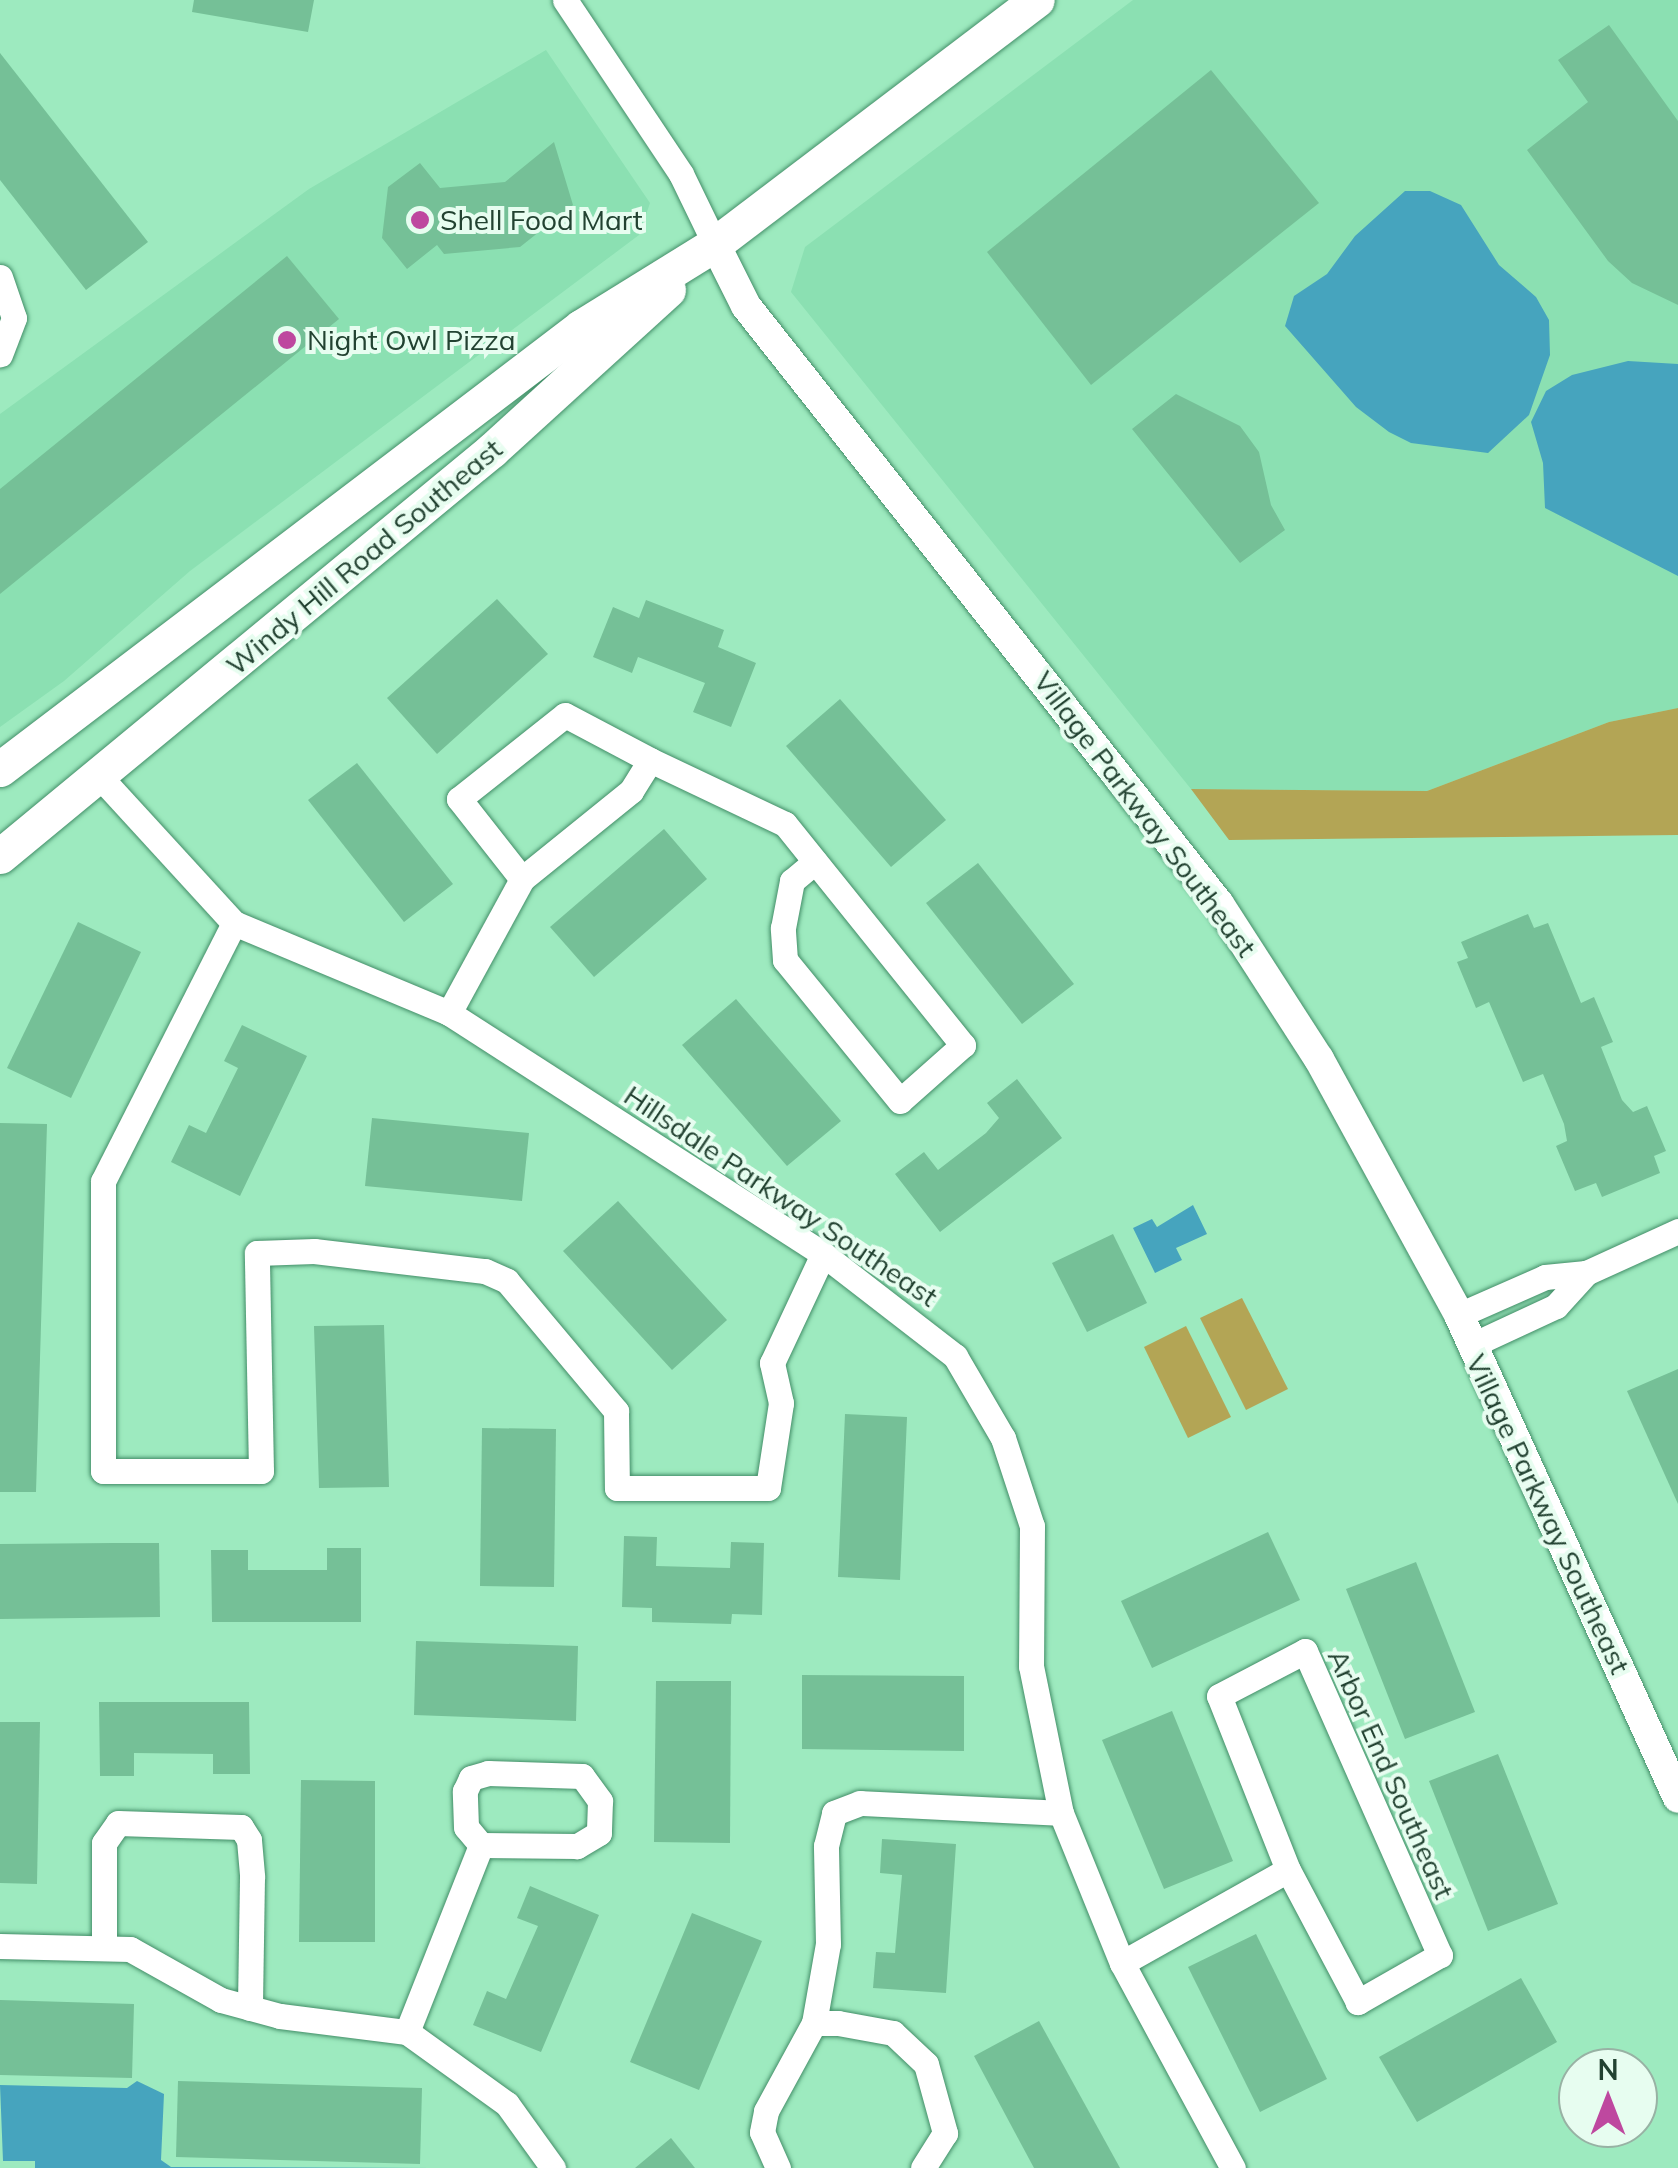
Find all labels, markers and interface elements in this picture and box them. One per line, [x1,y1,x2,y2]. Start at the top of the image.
place label: Shell Food Mart [440,203,643,237]
marker: Shell Food Mart [409,209,431,231]
place label: Night Owl Pizza [307,323,516,357]
marker: Night Owl Pizza [276,329,298,351]
street label: Windy Hill Road Southeast [219,432,509,682]
street label: Village Parkway Southeast [1027,665,1263,963]
street label: Hillsdale Parkway Southeast [618,1078,944,1314]
street label: Village Parkway Southeast [1459,1349,1637,1679]
street label: Arbor End Southeast [1321,1644,1461,1904]
north arrow [1558,2048,1658,2148]
text: N [1597,2052,1619,2087]

